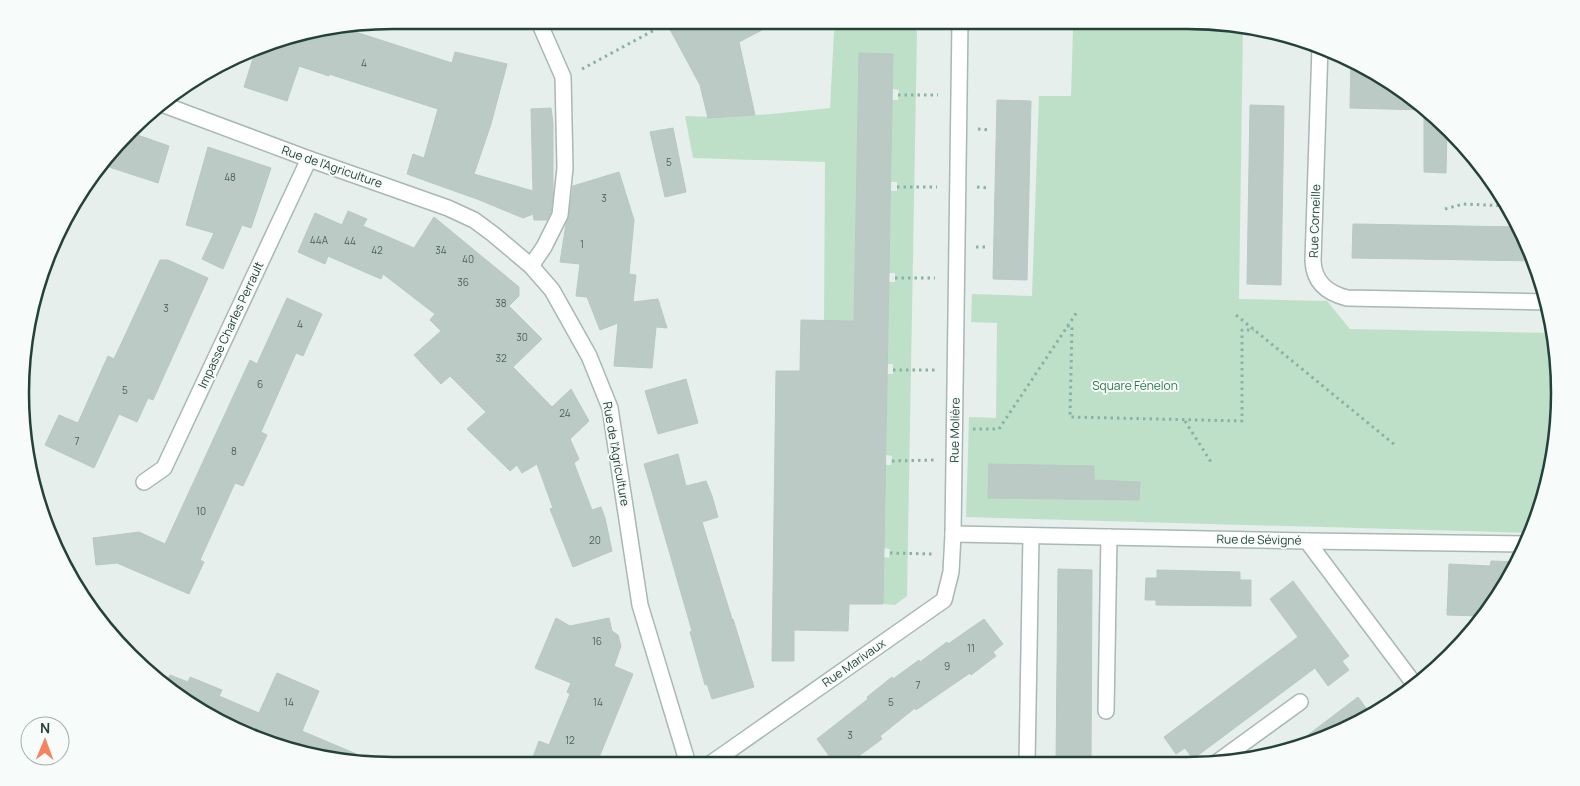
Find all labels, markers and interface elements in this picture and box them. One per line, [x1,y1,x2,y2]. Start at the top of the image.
house number: 4 [361,56,367,70]
street label: Rue de l'Agriculture [279,141,385,192]
house number: 5 [666,155,672,169]
house number: 48 [224,170,236,184]
street label: Rue Corneille [1305,184,1324,258]
house number: 3 [601,191,607,205]
house number: 44A [310,233,329,247]
house number: 44 [344,234,356,248]
house number: 1 [580,237,584,251]
house number: 42 [371,243,383,257]
house number: 34 [435,243,447,257]
house number: 40 [462,252,474,266]
street label: Impasse Charles Perrault [194,258,267,391]
house number: 36 [457,275,469,289]
house number: 38 [495,296,507,310]
house number: 3 [163,301,169,315]
house number: 4 [297,317,303,331]
house number: 30 [516,330,528,344]
house number: 32 [495,351,507,365]
house number: 6 [257,377,263,391]
park label: Square Fénelon [1092,377,1178,394]
house number: 5 [122,383,128,397]
street label: Rue Molière [945,397,964,463]
street label: Rue de l'Agriculture [599,400,634,507]
house number: 24 [559,406,571,420]
house number: 7 [74,434,80,448]
house number: 8 [231,444,237,458]
house number: 10 [196,504,206,518]
street label: Rue de Sévigné [1216,530,1302,549]
house number: 20 [589,533,601,547]
house number: 16 [592,634,602,648]
street label: Rue Marivaux [819,634,889,691]
house number: 11 [967,641,975,655]
house number: 9 [944,659,950,673]
house number: 7 [915,678,921,692]
house number: 14 [284,695,294,709]
house number: 14 [593,695,603,709]
house number: 5 [888,695,894,709]
north arrow [20,716,70,766]
text: N [40,718,50,737]
house number: 3 [847,728,853,742]
house number: 12 [565,733,575,747]

